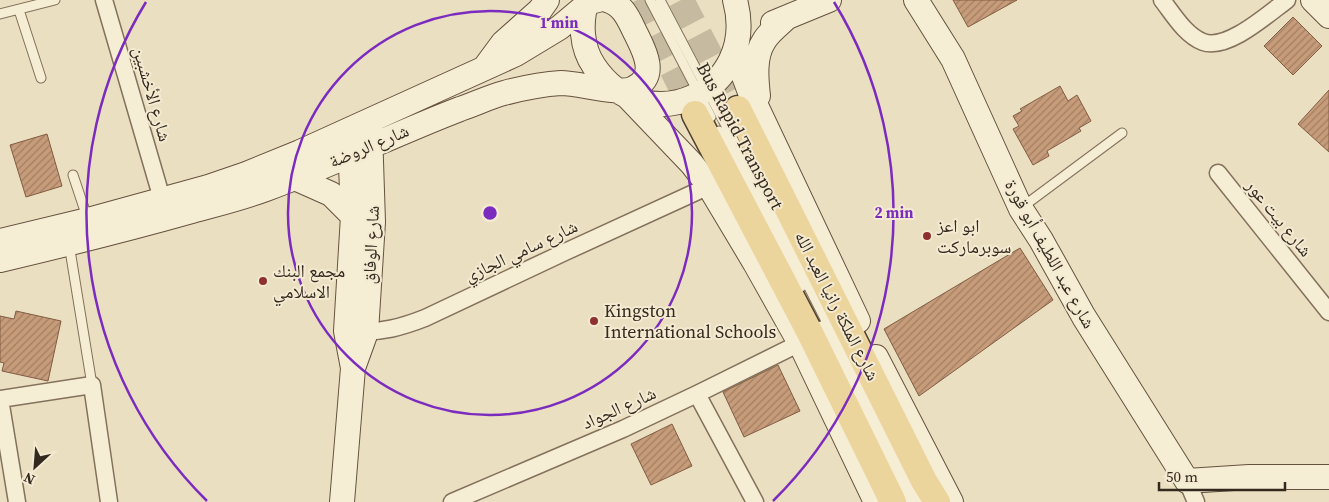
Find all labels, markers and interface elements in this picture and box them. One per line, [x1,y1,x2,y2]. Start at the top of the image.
text: 1 min [540,12,578,33]
street label: شارع الأخشبين [127,43,178,144]
street label: Bus Rapid Transport [691,58,790,214]
street label: شارع الروضة [325,118,413,174]
street label: شارع بيت عور [1240,173,1318,262]
street label: شارع عبد اللطيف أبو قورة [999,175,1102,333]
text: 2 min [875,202,913,223]
centre of rings [481,204,499,222]
street label: شارع الوفاق [356,205,385,285]
street label: شارع سامي الجازي [460,213,583,290]
place label: ابو اعز سوبرماركت [936,213,1011,259]
street label: شارع الملكة رانيا العبد الله [789,227,886,385]
marker: ابو اعز سوبرماركت [921,230,933,242]
place label: مجمع البنك الاسلامي [273,258,345,307]
marker: مجمع البنك الاسلامي [257,275,269,287]
place label: Kingston International Schools [604,298,777,344]
marker: Kingston International Schools [588,315,600,327]
street label: شارع الجواد [578,380,660,435]
north arrow [10,442,60,492]
scale bar [1159,460,1285,492]
text: 50 m [1166,466,1198,487]
text: N [20,467,38,490]

